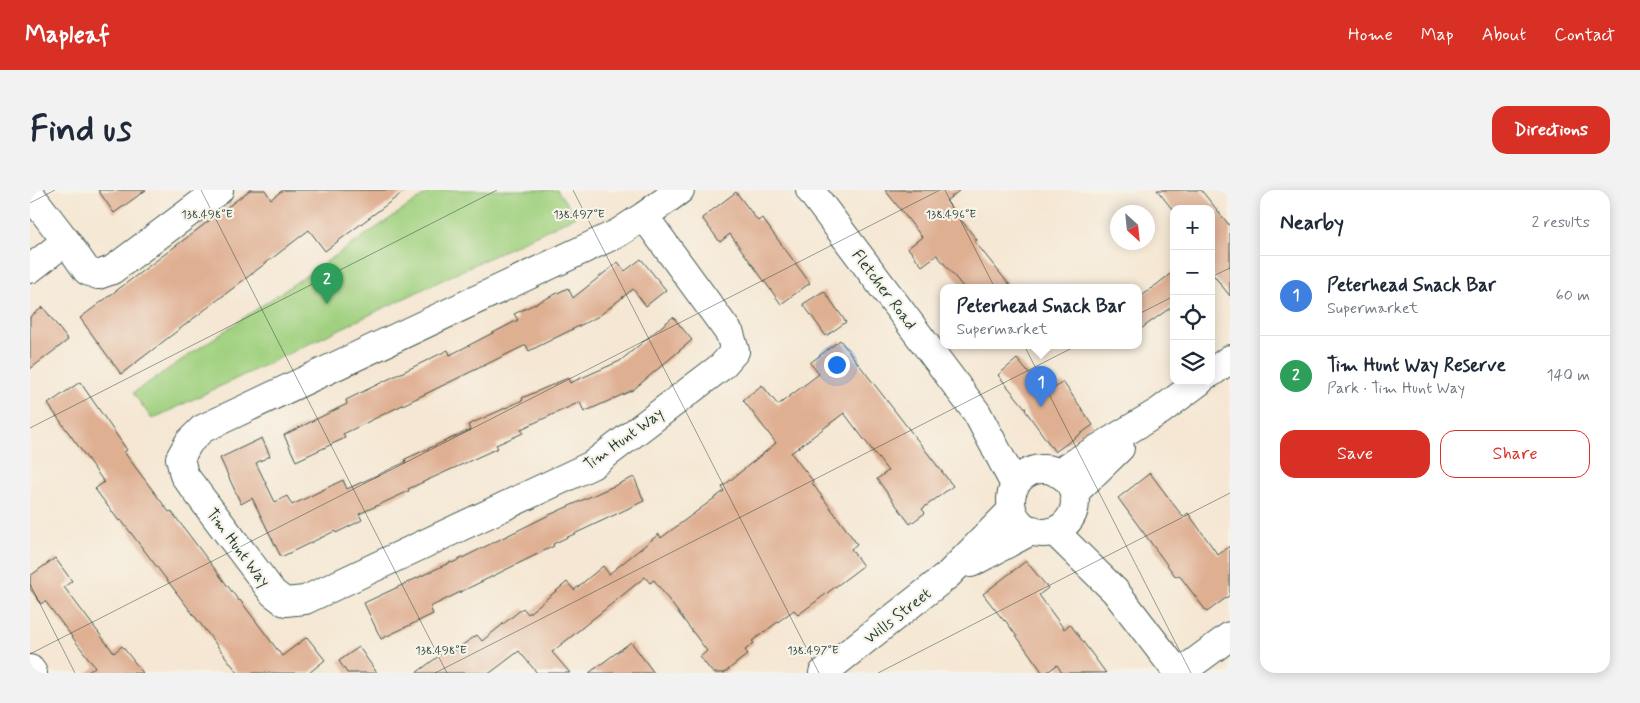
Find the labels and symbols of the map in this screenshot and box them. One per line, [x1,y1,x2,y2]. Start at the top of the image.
north arrow [1110,205,1155,250]
text: 138.498°E [181,207,233,223]
text: 138.497°E [553,207,605,223]
text: 138.496°E [926,207,976,223]
street label: Fletcher Road [847,246,921,334]
pin: 2 [311,263,343,304]
your location [824,352,850,378]
pin: 1 [1025,366,1057,407]
street label: Tim Hunt Way [580,403,668,475]
street label: Tim Hunt Way [201,504,274,592]
street label: Wills Street [860,583,936,649]
text: 138.498°E [415,643,467,659]
text: 138.497°E [787,643,839,659]

